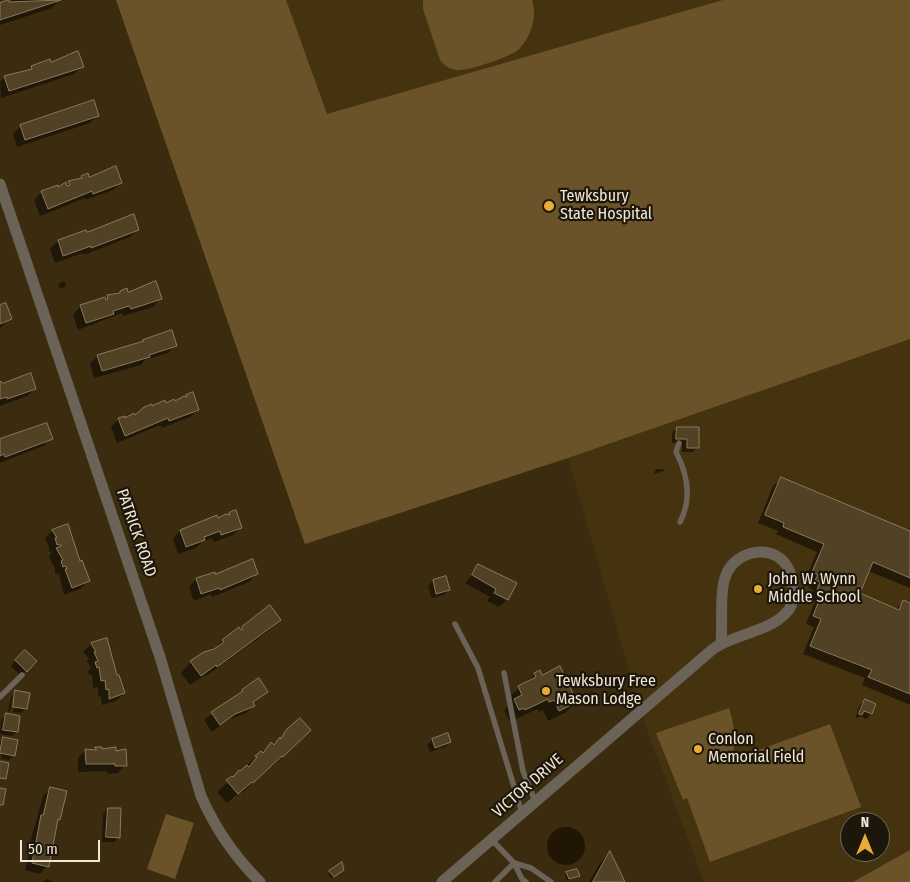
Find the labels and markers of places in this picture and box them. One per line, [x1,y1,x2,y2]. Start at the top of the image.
place label: Tewksbury State Hospital [560,187,652,225]
marker: Tewksbury State Hospital [542,199,556,213]
place label: John W. Wynn Middle School [768,570,861,608]
marker: John W. Wynn Middle School [752,583,764,595]
place label: Tewksbury Free Mason Lodge [556,672,656,710]
marker: Tewksbury Free Mason Lodge [540,685,552,697]
place label: Conlon Memorial Field [708,730,804,768]
marker: Conlon Memorial Field [692,743,704,755]

